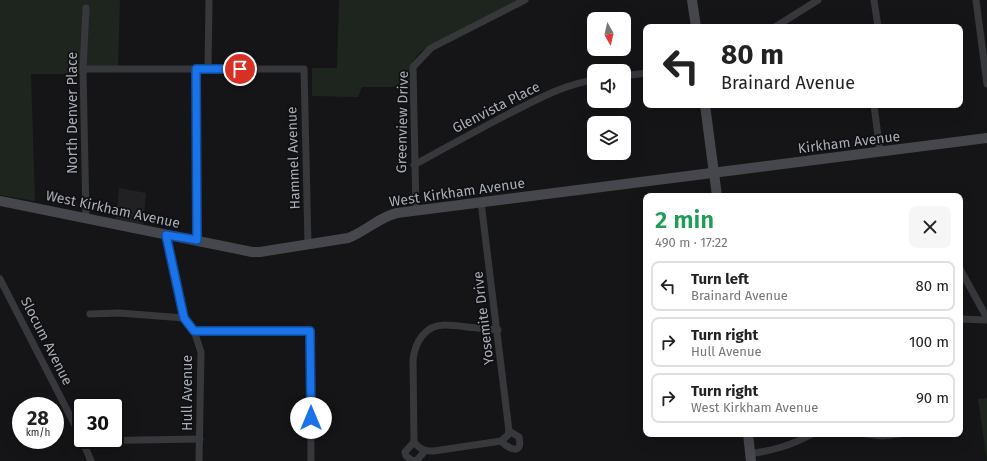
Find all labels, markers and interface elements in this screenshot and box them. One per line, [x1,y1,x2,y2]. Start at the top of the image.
north arrow [587,12,631,56]
map controls [587,12,631,160]
text: 80 m [721,38,784,71]
icon: left [655,40,707,92]
street label: North Denver Place [64,52,81,174]
pin [223,52,257,86]
icon: arrive [229,58,251,80]
button: sound [587,64,631,108]
street label: Greenview Drive [393,71,412,173]
text: Brainard Avenue [721,72,855,94]
street label: Glenvista Place [450,78,543,137]
street label: Hammel Avenue [283,106,304,210]
button: layers [587,116,631,160]
street label: Kirkham Avenue [797,128,901,157]
street label: West Kirkham Avenue [388,175,526,210]
street label: West Kirkham Avenue [44,187,182,232]
text: 2 min [655,206,714,234]
button: close [909,206,951,248]
text: 490 m · 17:22 [655,235,728,250]
street label: Yosemite Drive [469,270,498,366]
text: Turn left [691,270,749,288]
icon: left [657,275,679,297]
text: 80 m [916,277,949,295]
text: Brainard Avenue [691,288,788,303]
street label: Slocum Avenue [17,294,76,388]
text: Turn right [691,326,758,344]
icon: right [657,331,679,353]
text: 100 m [909,333,949,351]
text: Hull Avenue [691,344,762,359]
street label: Hull Avenue [179,355,196,431]
text: Turn right [691,382,758,400]
icon: right [657,387,679,409]
text: 90 m [916,389,949,407]
speed limit sign: 30 [72,397,124,449]
position arrow [290,397,332,439]
text: West Kirkham Avenue [691,400,818,415]
text: 28 [27,406,49,430]
text: km/h [26,427,50,439]

